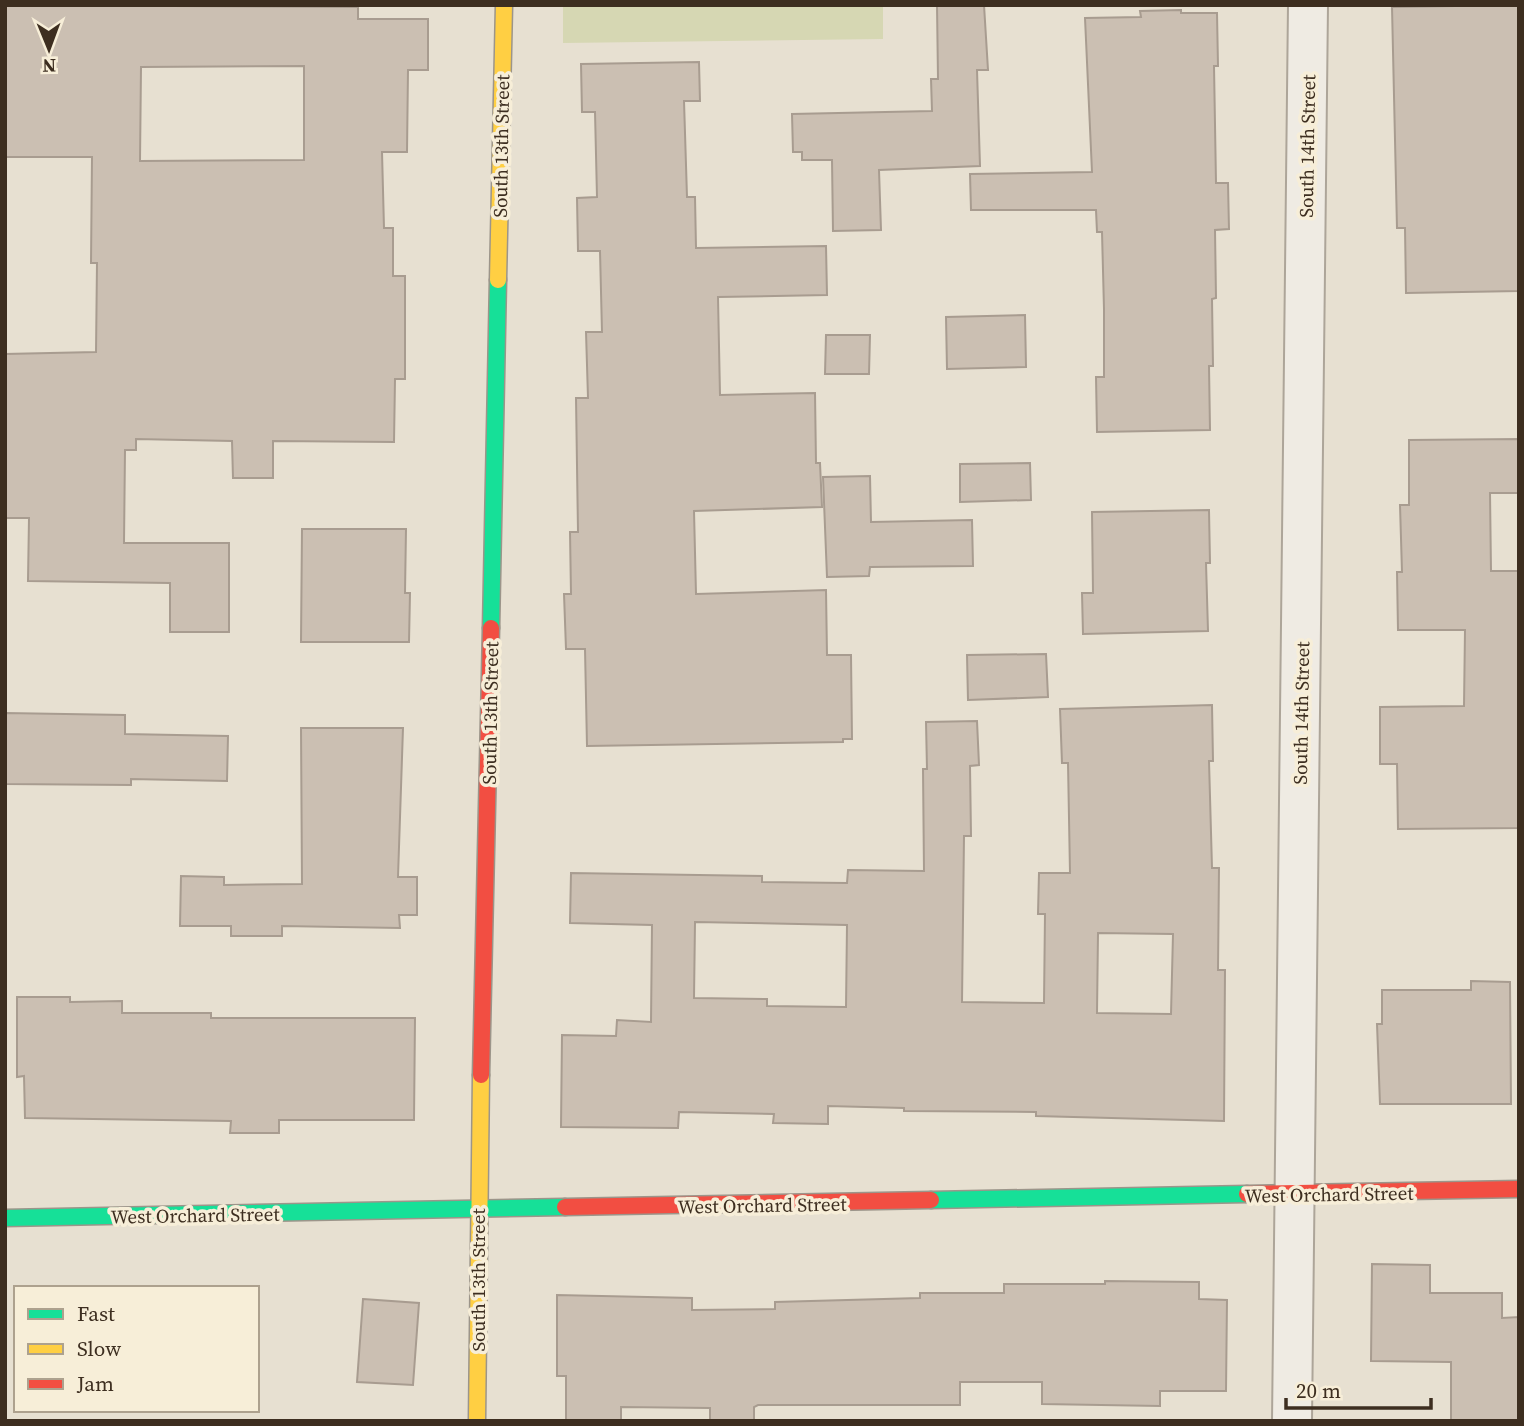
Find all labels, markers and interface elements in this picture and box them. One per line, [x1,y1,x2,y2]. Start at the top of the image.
north arrow [14,14,84,84]
text: N [42,53,56,79]
street label: South 13th Street [487,73,515,218]
street label: South 14th Street [1293,73,1321,218]
street label: South 13th Street [476,640,504,785]
street label: South 14th Street [1287,640,1315,785]
street label: West Orchard Street [1244,1180,1415,1208]
street label: West Orchard Street [677,1191,848,1219]
street label: West Orchard Street [110,1201,281,1229]
street label: South 13th Street [465,1208,491,1352]
legend [14,1286,259,1412]
text: Fast [77,1299,115,1328]
text: Slow [77,1334,121,1363]
scale bar [1286,1366,1431,1410]
text: Jam [76,1369,114,1398]
text: 20 m [1296,1376,1341,1405]

